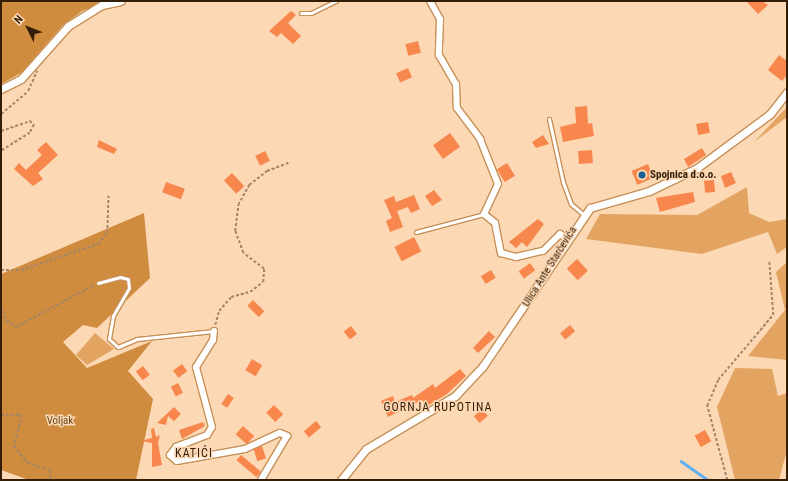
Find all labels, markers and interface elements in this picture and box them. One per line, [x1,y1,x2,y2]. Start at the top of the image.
north arrow [8,8,48,48]
text: N [12,13,26,26]
place label: Spojnica d.o.o. [650,168,716,182]
marker: Spojnica d.o.o. [637,170,647,180]
street label: Ulica Ante Starčevića [520,225,580,309]
district label: GORNJA RUPOTINA [384,401,492,415]
park label: Voljak [47,414,73,428]
district label: KATIĆI [175,447,213,461]

